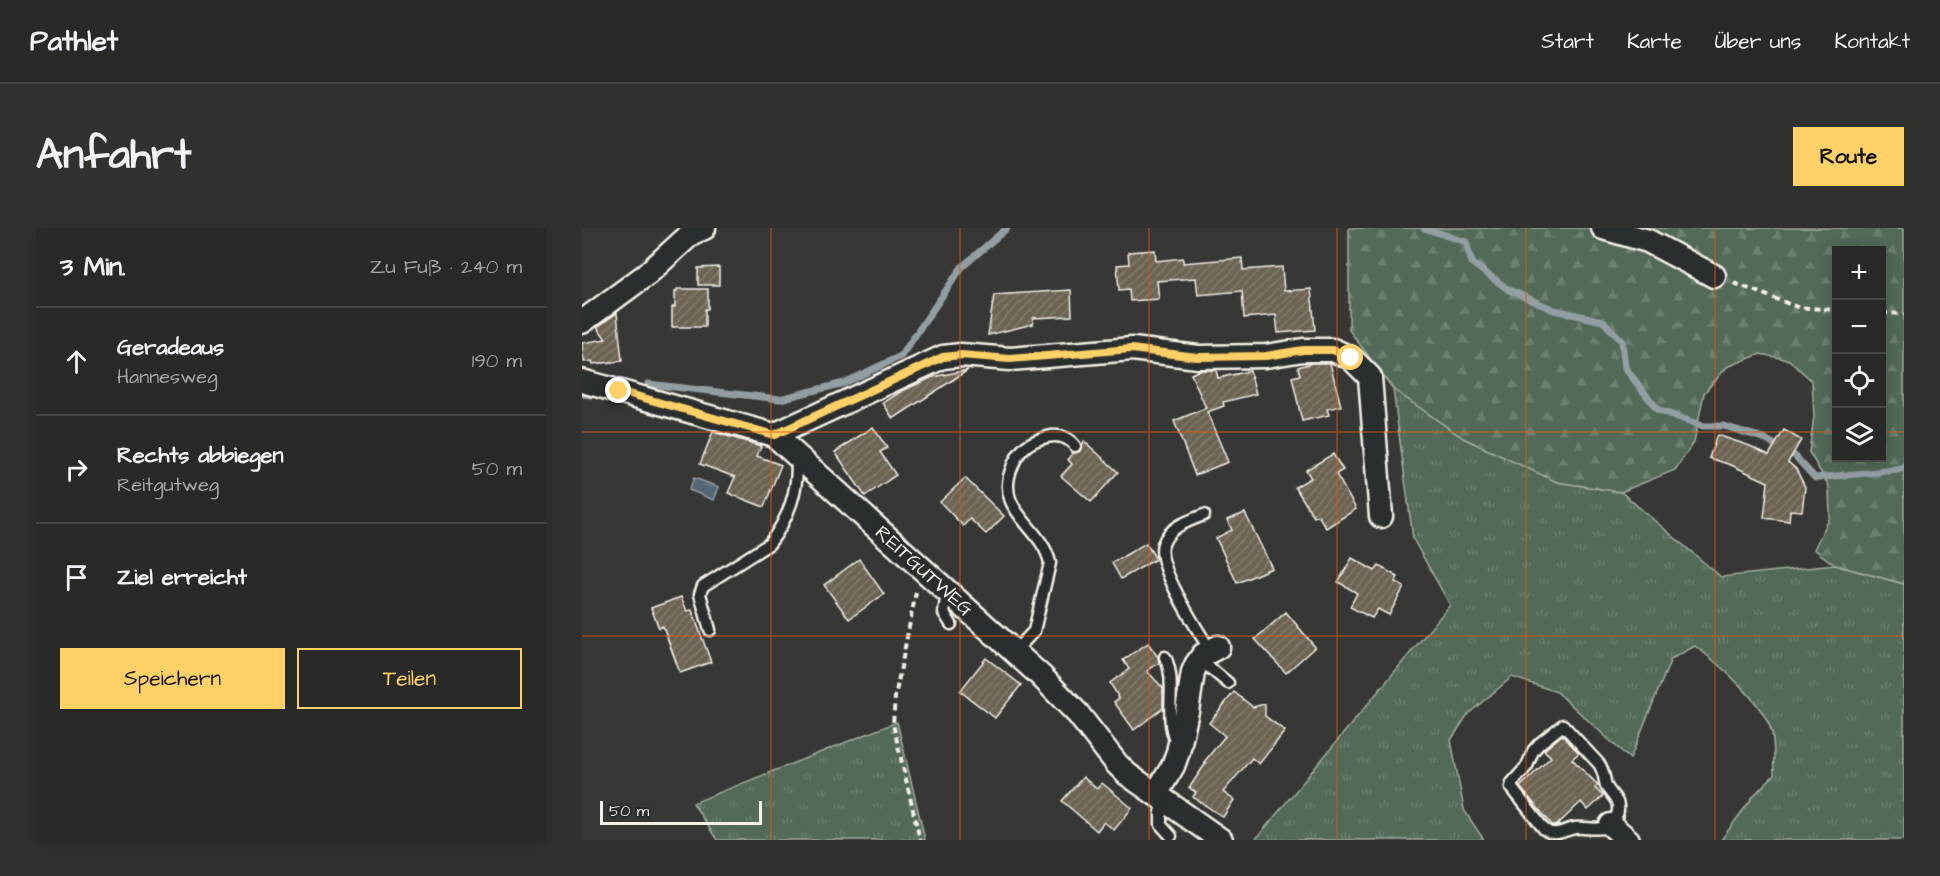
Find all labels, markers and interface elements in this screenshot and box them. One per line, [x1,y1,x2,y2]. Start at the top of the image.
text: Pathlet [30,22,118,61]
text: Start [1541,27,1594,56]
text: Karte [1627,27,1682,56]
text: Über uns [1715,27,1801,56]
text: Kontakt [1834,27,1910,56]
text: Anfahrt [36,127,191,185]
button: Route [1793,127,1904,186]
map controls [1832,246,1886,462]
button: + [1832,246,1886,300]
text: 3 Min. [60,249,126,285]
text: Zu Fuß · 240 m [370,253,522,281]
button: − [1832,300,1886,354]
text: Geradeaus [117,332,224,363]
route start [1337,344,1363,370]
icon: ahead [60,345,93,378]
text: 190 m [472,347,522,375]
button: locate [1832,354,1886,408]
text: Hannesweg [117,363,217,391]
route end [605,377,631,403]
button: layers [1832,408,1886,462]
text: Rechts abbiegen [117,440,284,471]
icon: right [60,453,93,486]
text: 50 m [472,455,522,483]
text: Reitgutweg [117,471,219,499]
street label: REITGUTWEG [869,519,979,623]
icon: arrive [60,561,93,594]
text: Ziel erreicht [117,562,247,593]
button: Speichern [60,648,285,709]
button: Teilen [297,648,522,709]
scale bar [600,798,762,826]
text: 50 m [609,800,649,822]

